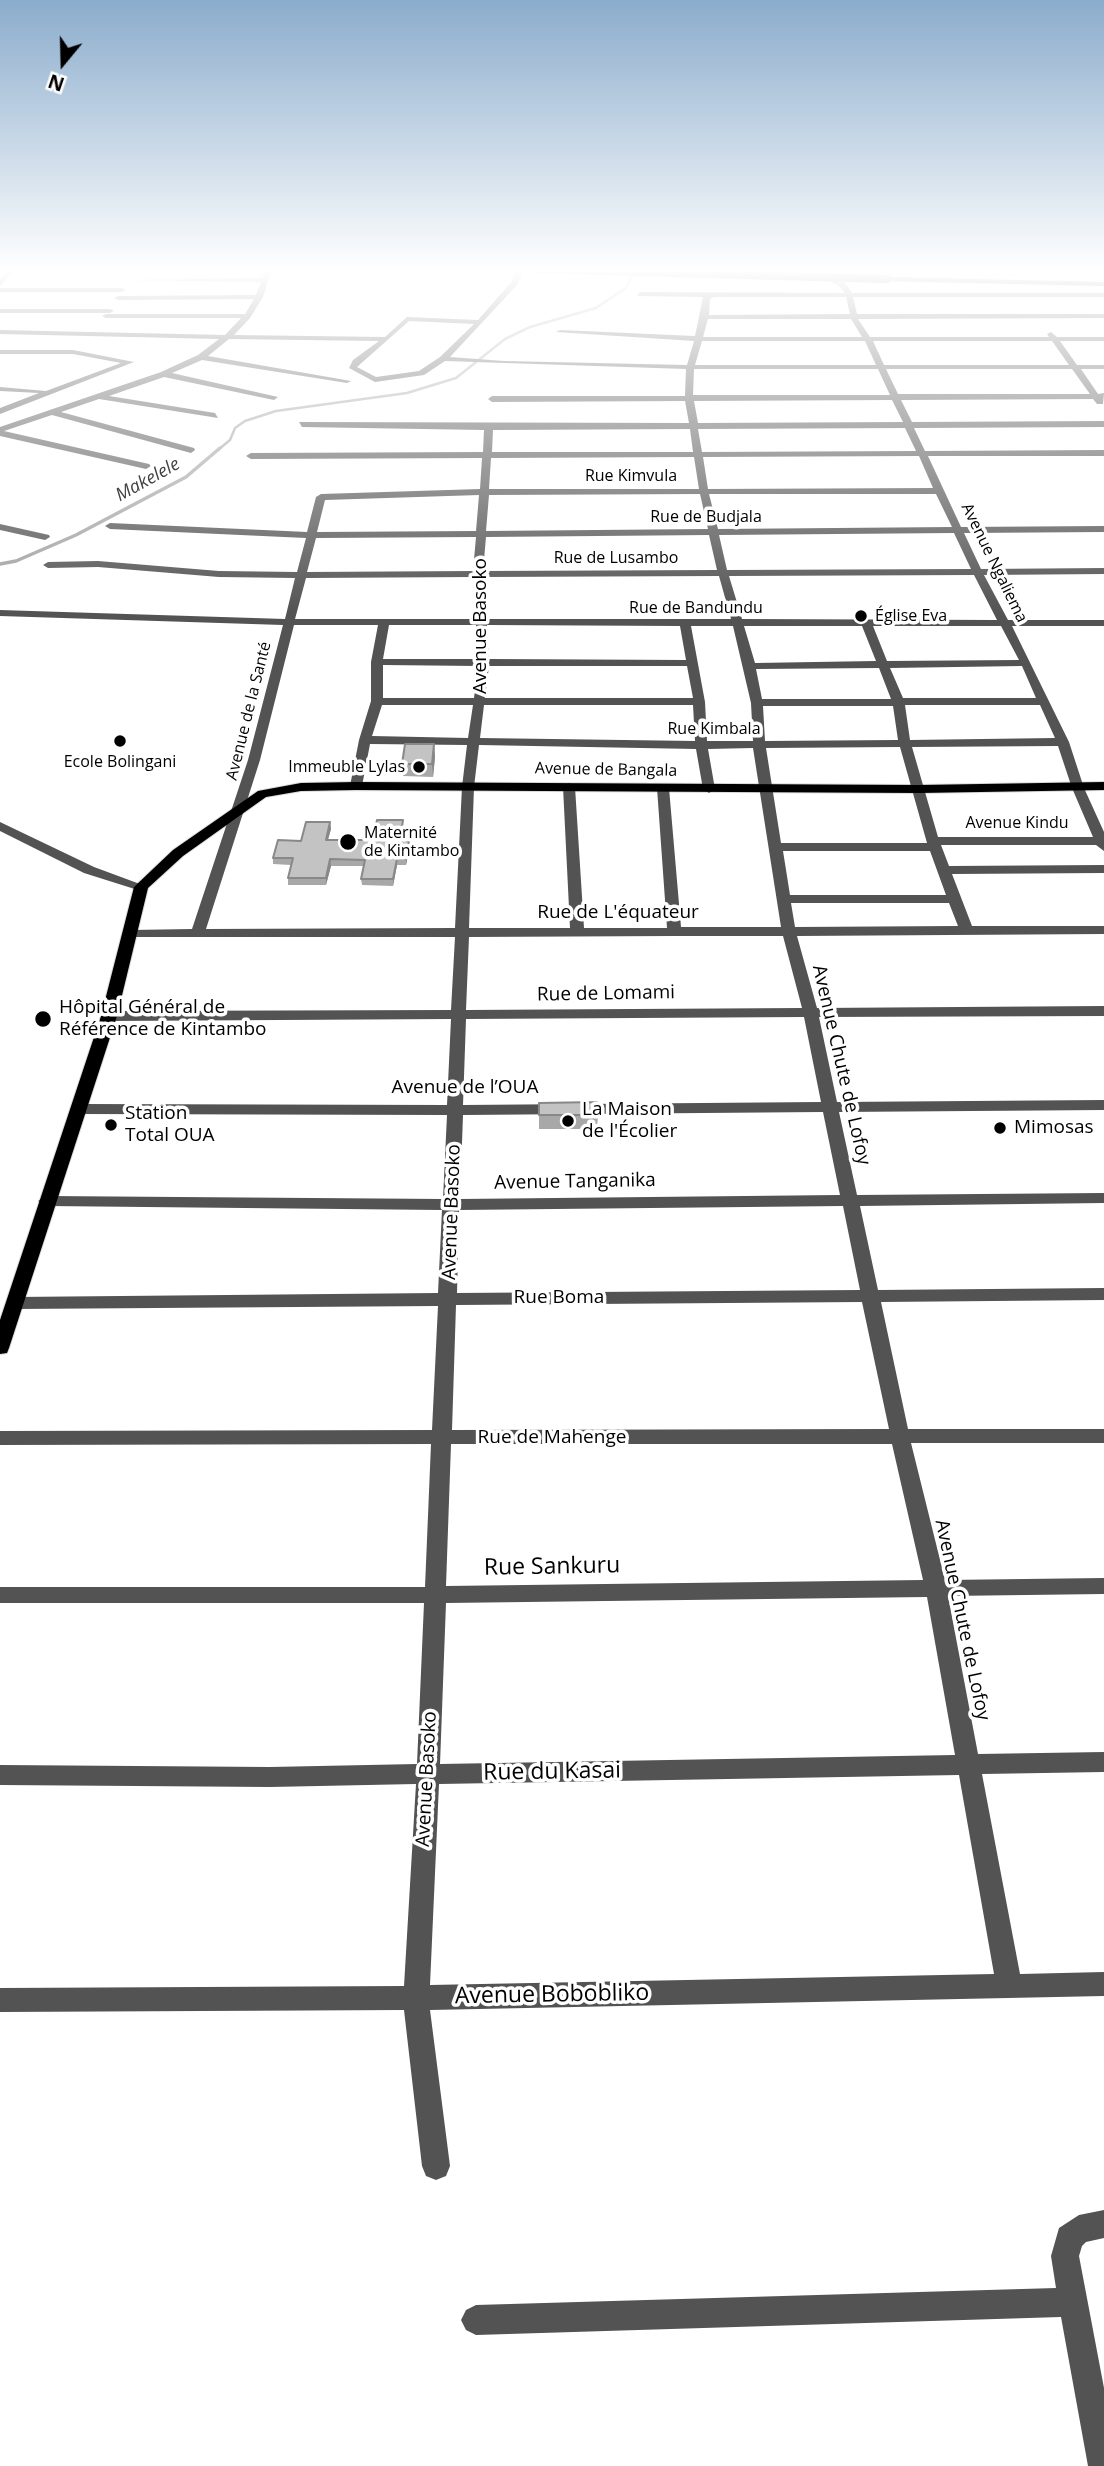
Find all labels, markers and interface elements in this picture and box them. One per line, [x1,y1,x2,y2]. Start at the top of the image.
north arrow [28,28,98,98]
text: N [45,68,68,98]
water label: Makelele [112,454,184,506]
street label: Rue Kimvula [585,466,677,486]
street label: Avenue Ngaliema [957,500,1031,626]
street label: Rue de Budjala [650,507,762,527]
street label: Rue de Lusambo [554,548,678,568]
street label: Avenue Basoko [470,558,492,694]
street label: Rue de Bandundu [629,598,763,618]
place label: Église Eva [875,606,947,626]
marker: Église Eva [853,608,869,624]
street label: Avenue de la Santé [223,640,275,782]
street label: Rue Kimbala [667,719,761,739]
marker: Ecole Bolingani [112,733,128,749]
place label: Ecole Bolingani [64,752,176,772]
place label: Immeuble Lylas [288,757,405,777]
marker: Immeuble Lylas [411,759,427,775]
street label: Avenue de Bangala [535,759,677,781]
street label: Avenue Kindu [965,813,1069,833]
place label: Maternité de Kintambo [364,823,459,861]
marker: Maternité de Kintambo [338,832,358,852]
street label: Rue de L'équateur [537,902,699,924]
street label: Avenue Chute de Lofoy [807,963,875,1167]
street label: Rue de Lomami [537,981,675,1007]
place label: Hôpital Général de Référence de Kintambo [59,997,267,1041]
marker: Hôpital Général de Référence de Kintambo [33,1009,53,1029]
street label: Avenue de l’OUA [392,1077,538,1099]
place label: La Maison de l'Écolier [582,1099,677,1143]
place label: Station Total OUA [125,1103,215,1147]
marker: La Maison de l'Écolier [560,1113,576,1129]
marker: Station Total OUA [103,1117,119,1133]
place label: Mimosas [1014,1117,1094,1139]
marker: Mimosas [992,1120,1008,1136]
street label: Avenue Basoko [438,1144,466,1280]
street label: Avenue Tanganika [494,1169,656,1195]
street label: Rue Boma [514,1287,604,1309]
street label: Rue de Mahenge [478,1427,626,1449]
street label: Avenue Chute de Lofoy [930,1518,994,1722]
street label: Rue Sankuru [484,1552,620,1582]
street label: Avenue Basoko [412,1711,442,1847]
street label: Rue du Kasai [483,1757,621,1787]
street label: Avenue Bobobliko [455,1980,649,2010]

